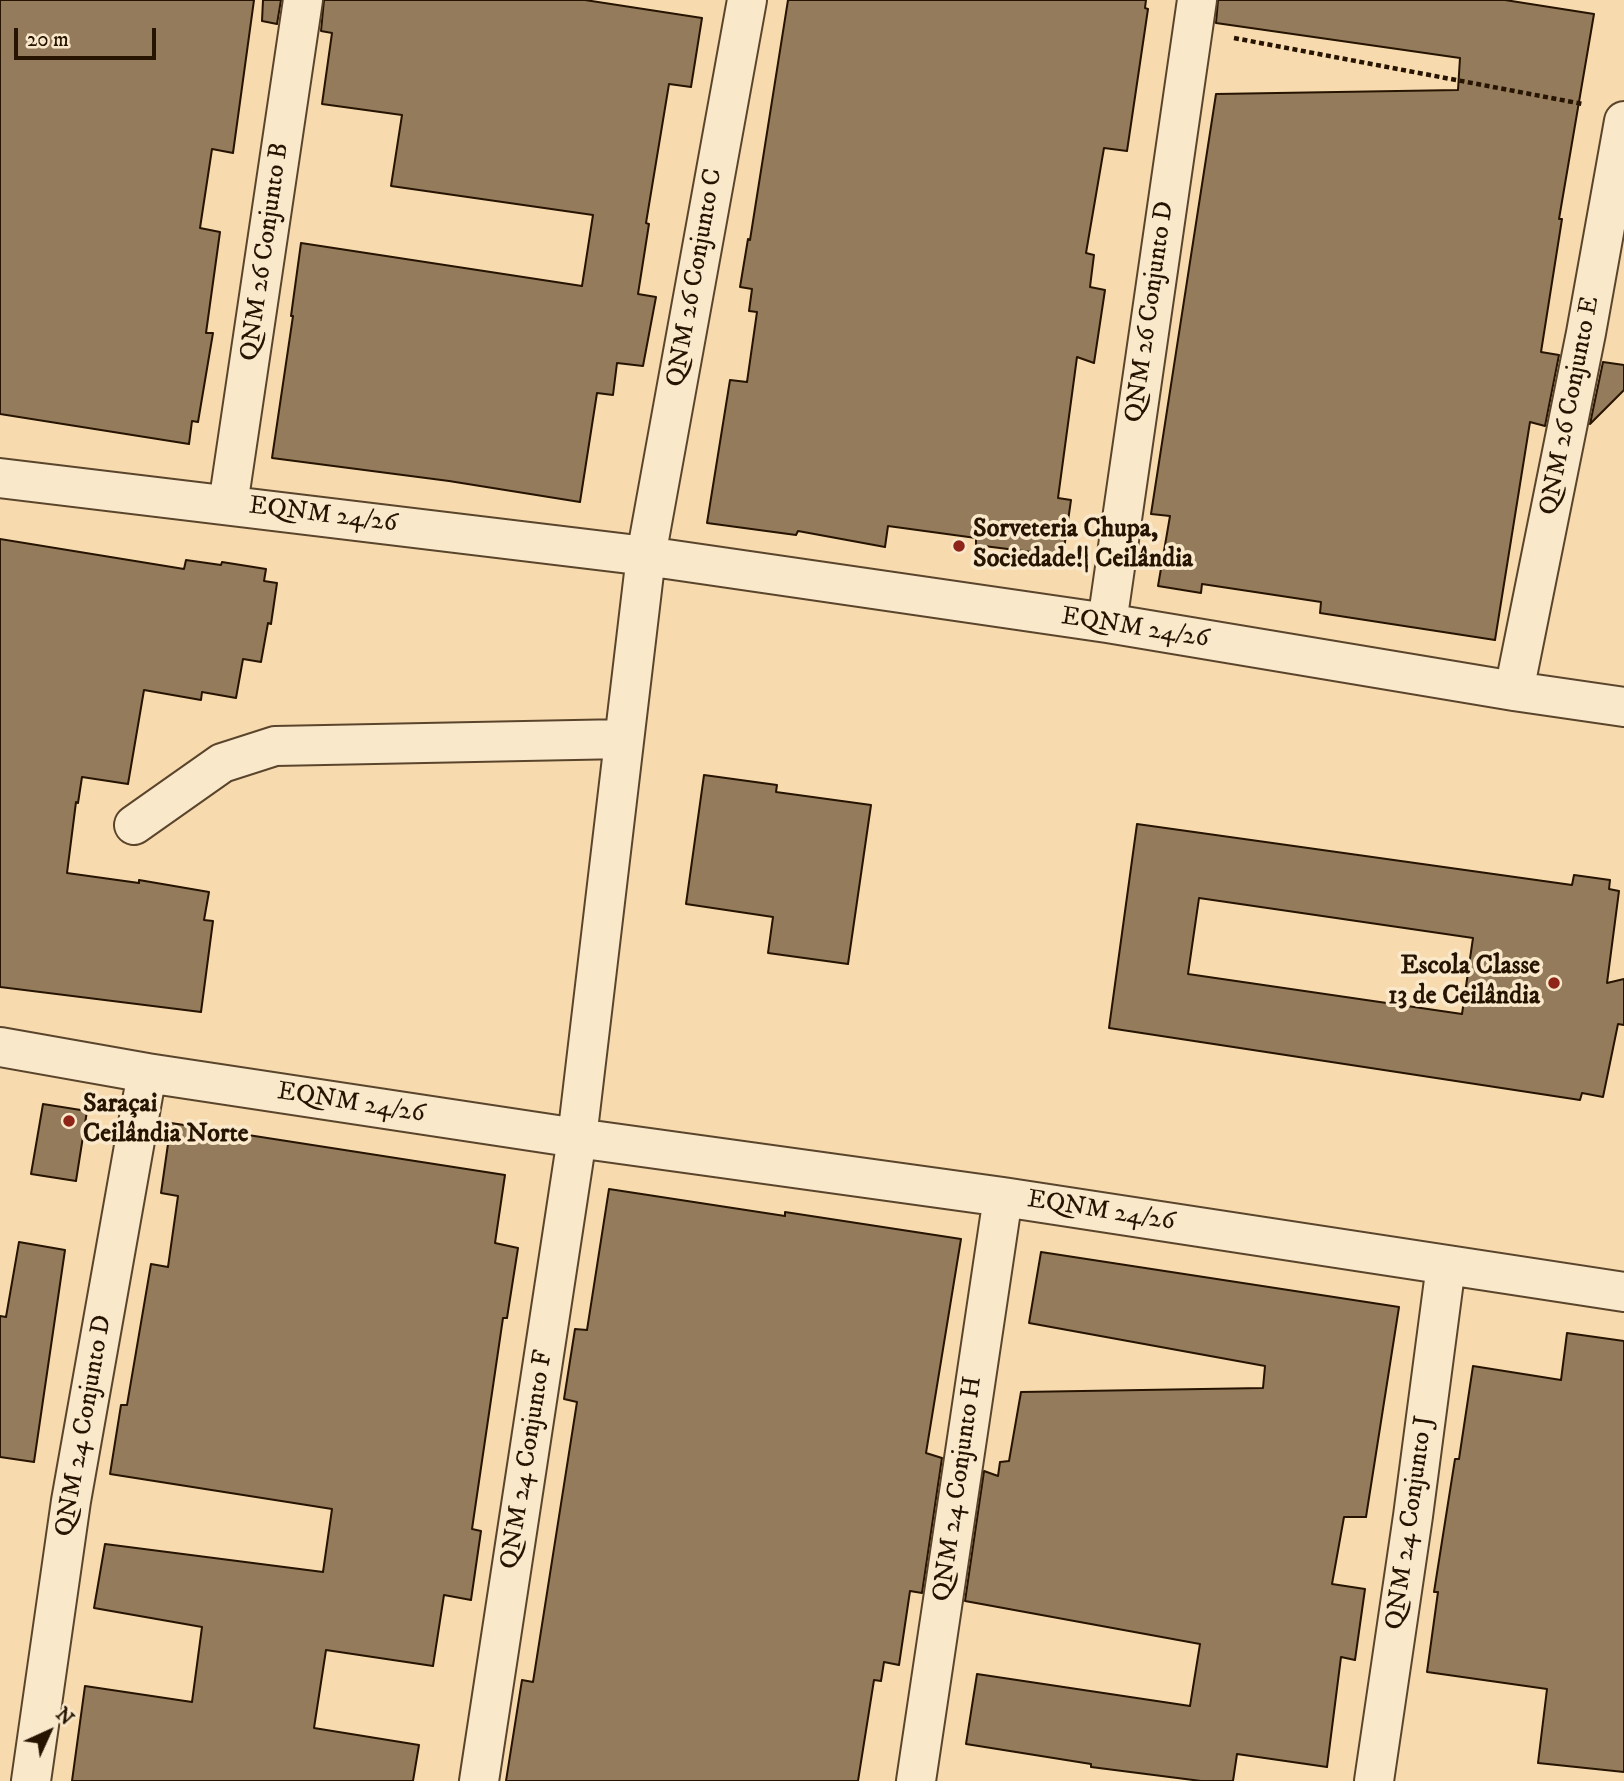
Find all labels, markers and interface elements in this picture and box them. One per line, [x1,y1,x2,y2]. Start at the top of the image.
scale bar [18,14,159,58]
text: 20 m [27,27,69,53]
street label: QNM 26 Conjunto B [235,141,297,363]
street label: QNM 26 Conjunto C [661,166,731,390]
street label: QNM 26 Conjunto D [1120,199,1182,425]
street label: QNM 26 Conjunto E [1534,294,1608,518]
street label: EQNM 24/26 [247,491,399,541]
place label: Sorveteria Chupa, Sociedade!| Ceilândia [973,515,1193,576]
marker: Sorveteria Chupa, Sociedade!| Ceilândia [951,538,967,554]
street label: EQNM 24/26 [1059,602,1211,656]
place label: Escola Classe 13 de Ceilândia [1388,952,1540,1014]
marker: Escola Classe 13 de Ceilândia [1546,975,1562,991]
street label: EQNM 24/26 [275,1077,427,1131]
place label: Saraçai Ceilândia Norte [83,1090,249,1152]
marker: Saraçai Ceilândia Norte [61,1113,77,1129]
street label: EQNM 24/26 [1025,1185,1177,1239]
street label: QNM 24 Conjunto D [50,1313,120,1539]
street label: QNM 24 Conjunto F [495,1348,561,1572]
street label: QNM 24 Conjunto H [928,1374,990,1604]
street label: QNM 24 Conjunto J [1381,1414,1441,1632]
north arrow [14,1697,84,1767]
text: N [51,1703,78,1730]

